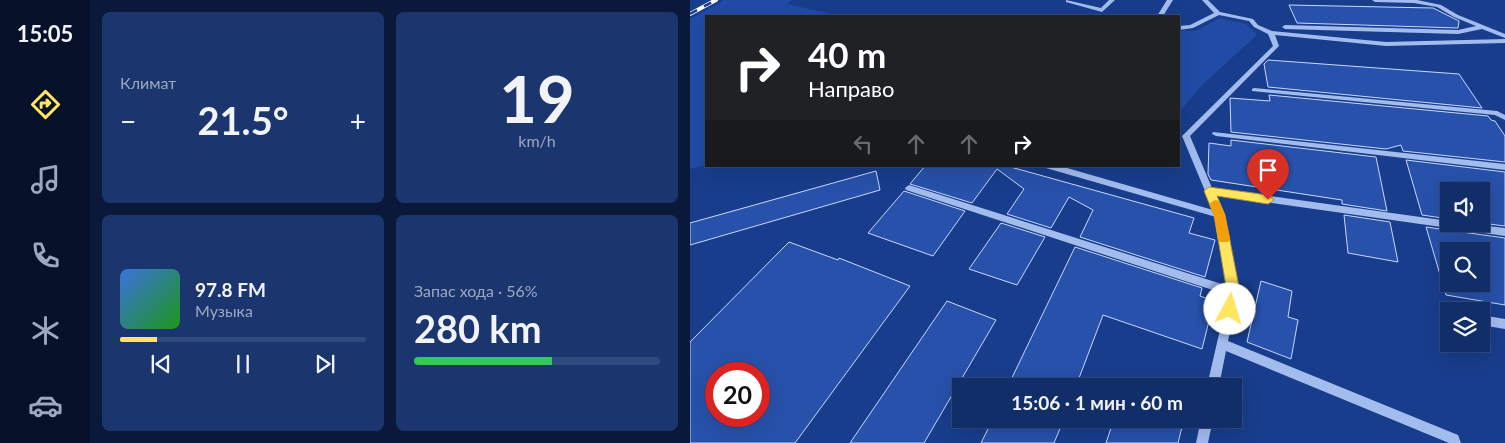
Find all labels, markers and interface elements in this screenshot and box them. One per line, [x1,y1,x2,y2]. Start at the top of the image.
text: 15:05 [17,20,73,47]
text: 40 m [808,33,886,75]
icon: right [725,35,790,100]
text: 19 [499,59,575,137]
text: Климат [120,73,176,92]
text: Направо [808,75,894,102]
icon: directions [28,87,63,122]
text: 21.5° [198,97,288,143]
text: − [120,104,136,138]
text: + [350,104,366,138]
icon: left [849,130,877,158]
icon: ahead [902,130,930,158]
icon: ahead [955,130,983,158]
icon: right [1008,130,1036,158]
text: km/h [518,131,556,150]
pin [1247,149,1289,200]
icon: arrive [1254,156,1282,184]
icon: music [28,162,63,197]
map controls [1440,182,1490,352]
button: sound [1440,182,1490,232]
icon: phone [28,238,63,273]
button: search [1440,242,1490,292]
text: 97.8 FM [195,278,266,301]
text: Запас хода · 56% [414,281,538,300]
position arrow [1203,282,1255,334]
text: Музыка [195,301,253,320]
button: layers [1440,302,1490,352]
text: 280 km [414,305,542,351]
icon: climate [28,313,63,348]
icon: previous [147,350,175,378]
icon: pause [229,350,257,378]
icon: next [311,350,339,378]
speed limit sign: 20 [705,362,770,427]
icon: car [28,388,63,423]
text: 15:06 · 1 мин · 60 m [1011,391,1183,414]

